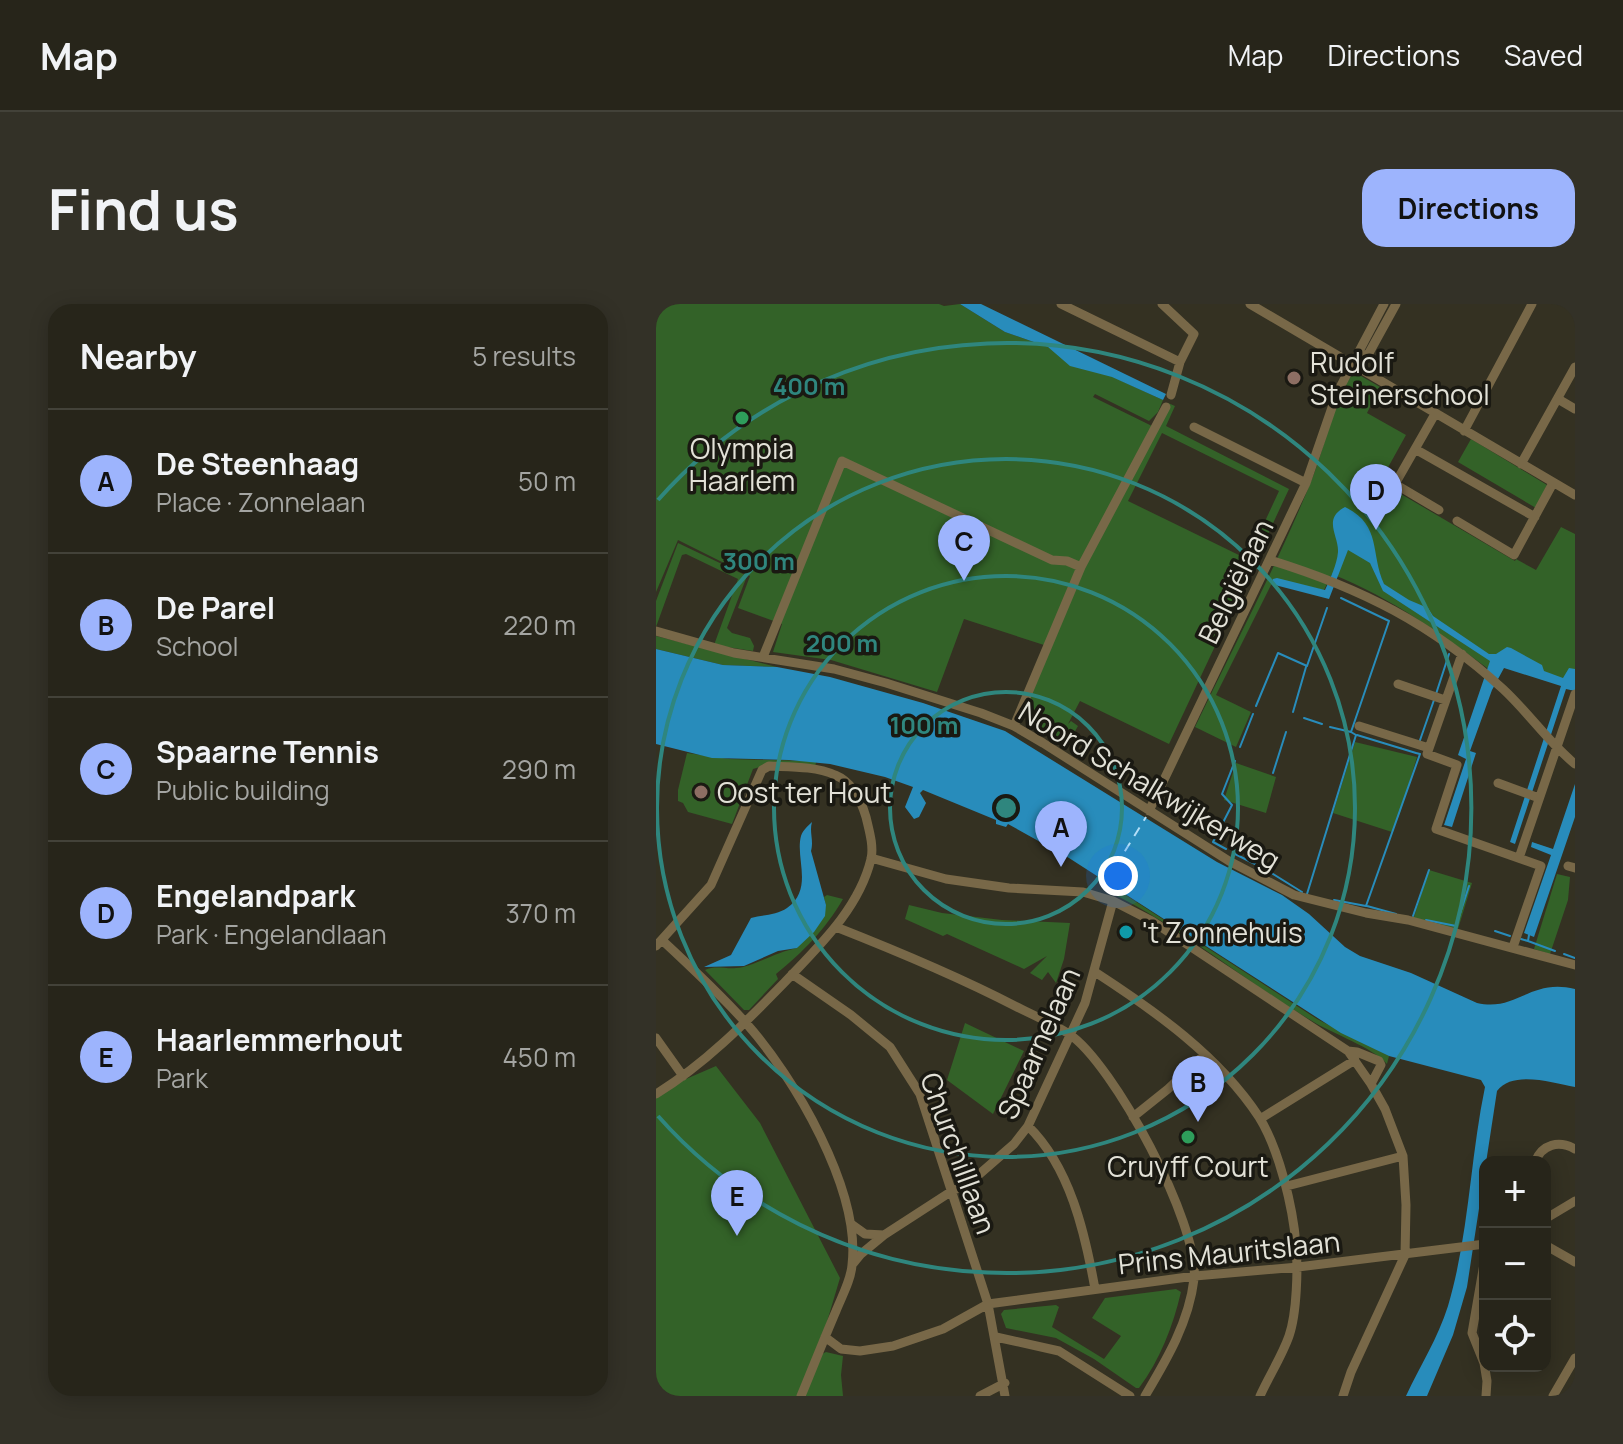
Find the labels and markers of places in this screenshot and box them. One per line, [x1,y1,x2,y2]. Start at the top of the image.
place label: Rudolf Steinerschool [1310,343,1490,413]
marker: Rudolf Steinerschool [1285,369,1303,387]
marker: Olympia Haarlem [733,409,751,427]
place label: Olympia Haarlem [689,429,795,499]
pin: D [1350,464,1402,530]
pin: C [938,515,990,581]
place label: Oost ter Hout [717,773,891,811]
marker: Oost ter Hout [692,783,710,801]
centre of rings [992,794,1020,822]
pin: A [1035,801,1087,867]
place label: 't Zonnehuis [1142,913,1303,951]
marker: 't Zonnehuis [1117,923,1135,941]
pin: B [1172,1056,1224,1122]
marker: Cruyff Court [1179,1128,1197,1146]
place label: Cruyff Court [1107,1147,1269,1185]
pin: E [711,1170,763,1236]

